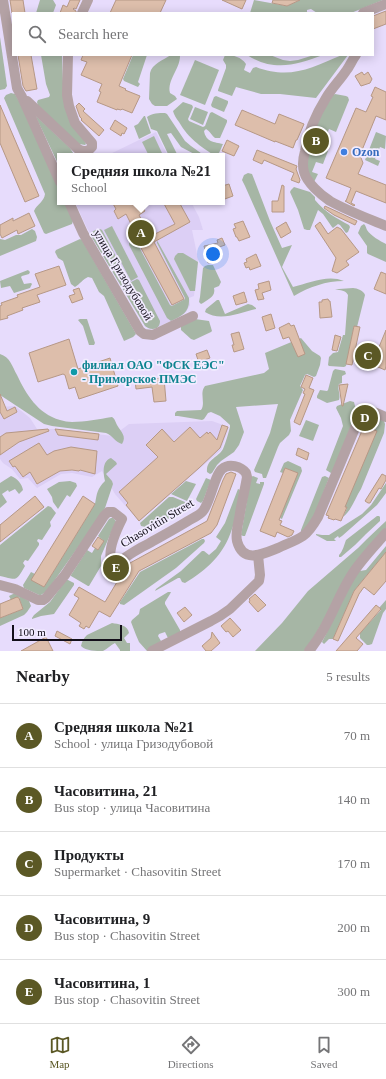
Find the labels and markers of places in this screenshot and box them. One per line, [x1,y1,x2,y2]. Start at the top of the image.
pin: B [303,126,329,156]
place label: Ozon [352,145,380,159]
marker: Ozon [339,147,349,157]
pin: A [128,218,154,248]
pin: C [355,341,381,371]
place label: филиал ОАО "ФСК ЕЭС" - Приморское ПМЭС [82,358,225,386]
marker: филиал ОАО "ФСК ЕЭС" - Приморское ПМЭС [69,367,79,377]
pin: D [352,403,378,433]
pin: E [103,553,129,583]

